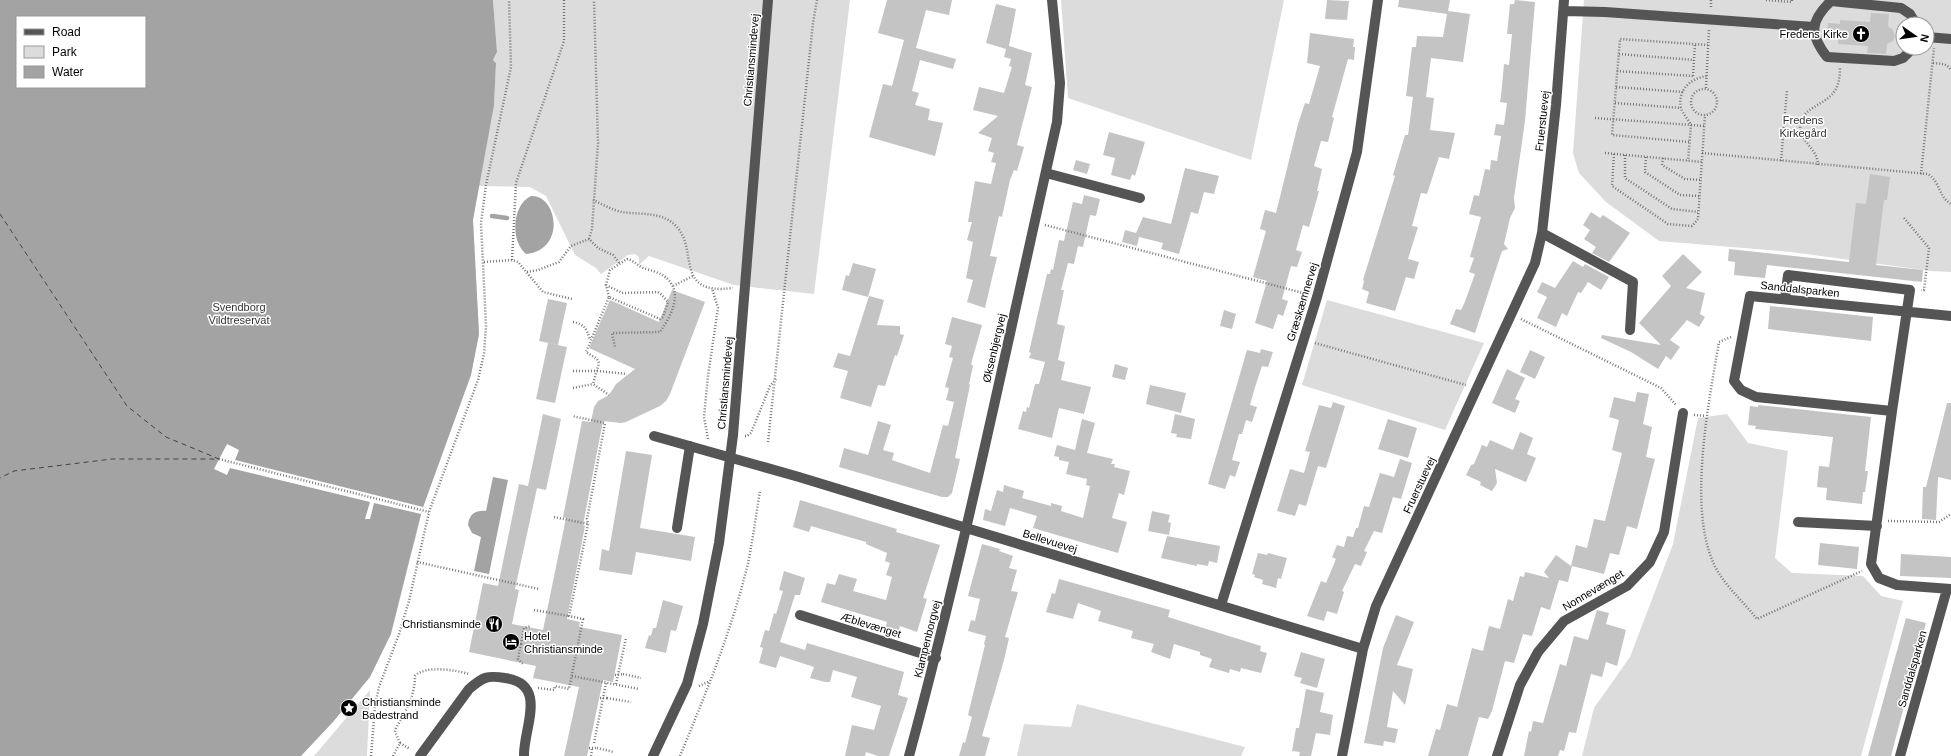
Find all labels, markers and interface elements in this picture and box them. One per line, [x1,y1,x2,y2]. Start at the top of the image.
street label: Christiansmindevej [741,13,761,107]
legend [16,16,146,88]
north arrow [1895,16,1935,56]
church icon: Fredens Kirke [1851,24,1871,44]
text: Road [52,25,81,39]
place label: Fredens Kirke [1780,28,1848,40]
text: N [1918,33,1931,44]
text: Park [52,45,78,59]
text: Water [52,65,84,79]
street label: Fruerstuevej [1533,90,1551,152]
park label: Fredens Kirkegård [1779,114,1827,139]
street label: Græskæmnervej [1284,261,1320,343]
street label: Sanddalsparken [1760,279,1840,299]
park label: Svendborg Vildtreservat [209,301,269,326]
street label: Øksenbjergvej [980,312,1008,384]
street label: Christiansmindevej [715,336,735,430]
street label: Fruerstuevej [1401,455,1437,515]
street label: Bellevuevej [1021,527,1079,555]
street label: Nonnevænget [1560,567,1626,613]
street label: Klampenborgvej [912,599,942,679]
street label: Æblevænget [839,610,903,640]
restaurant icon: Christiansminde [484,614,504,634]
place label: Christiansminde [402,618,481,630]
street label: Sanddalsparken [1895,629,1929,709]
place label: Hotel Christiansminde [524,630,603,655]
hotel icon: Hotel Christiansminde [501,632,521,652]
place label: Christiansminde Badestrand [362,696,441,721]
place icon: Christiansminde Badestrand [339,698,359,718]

